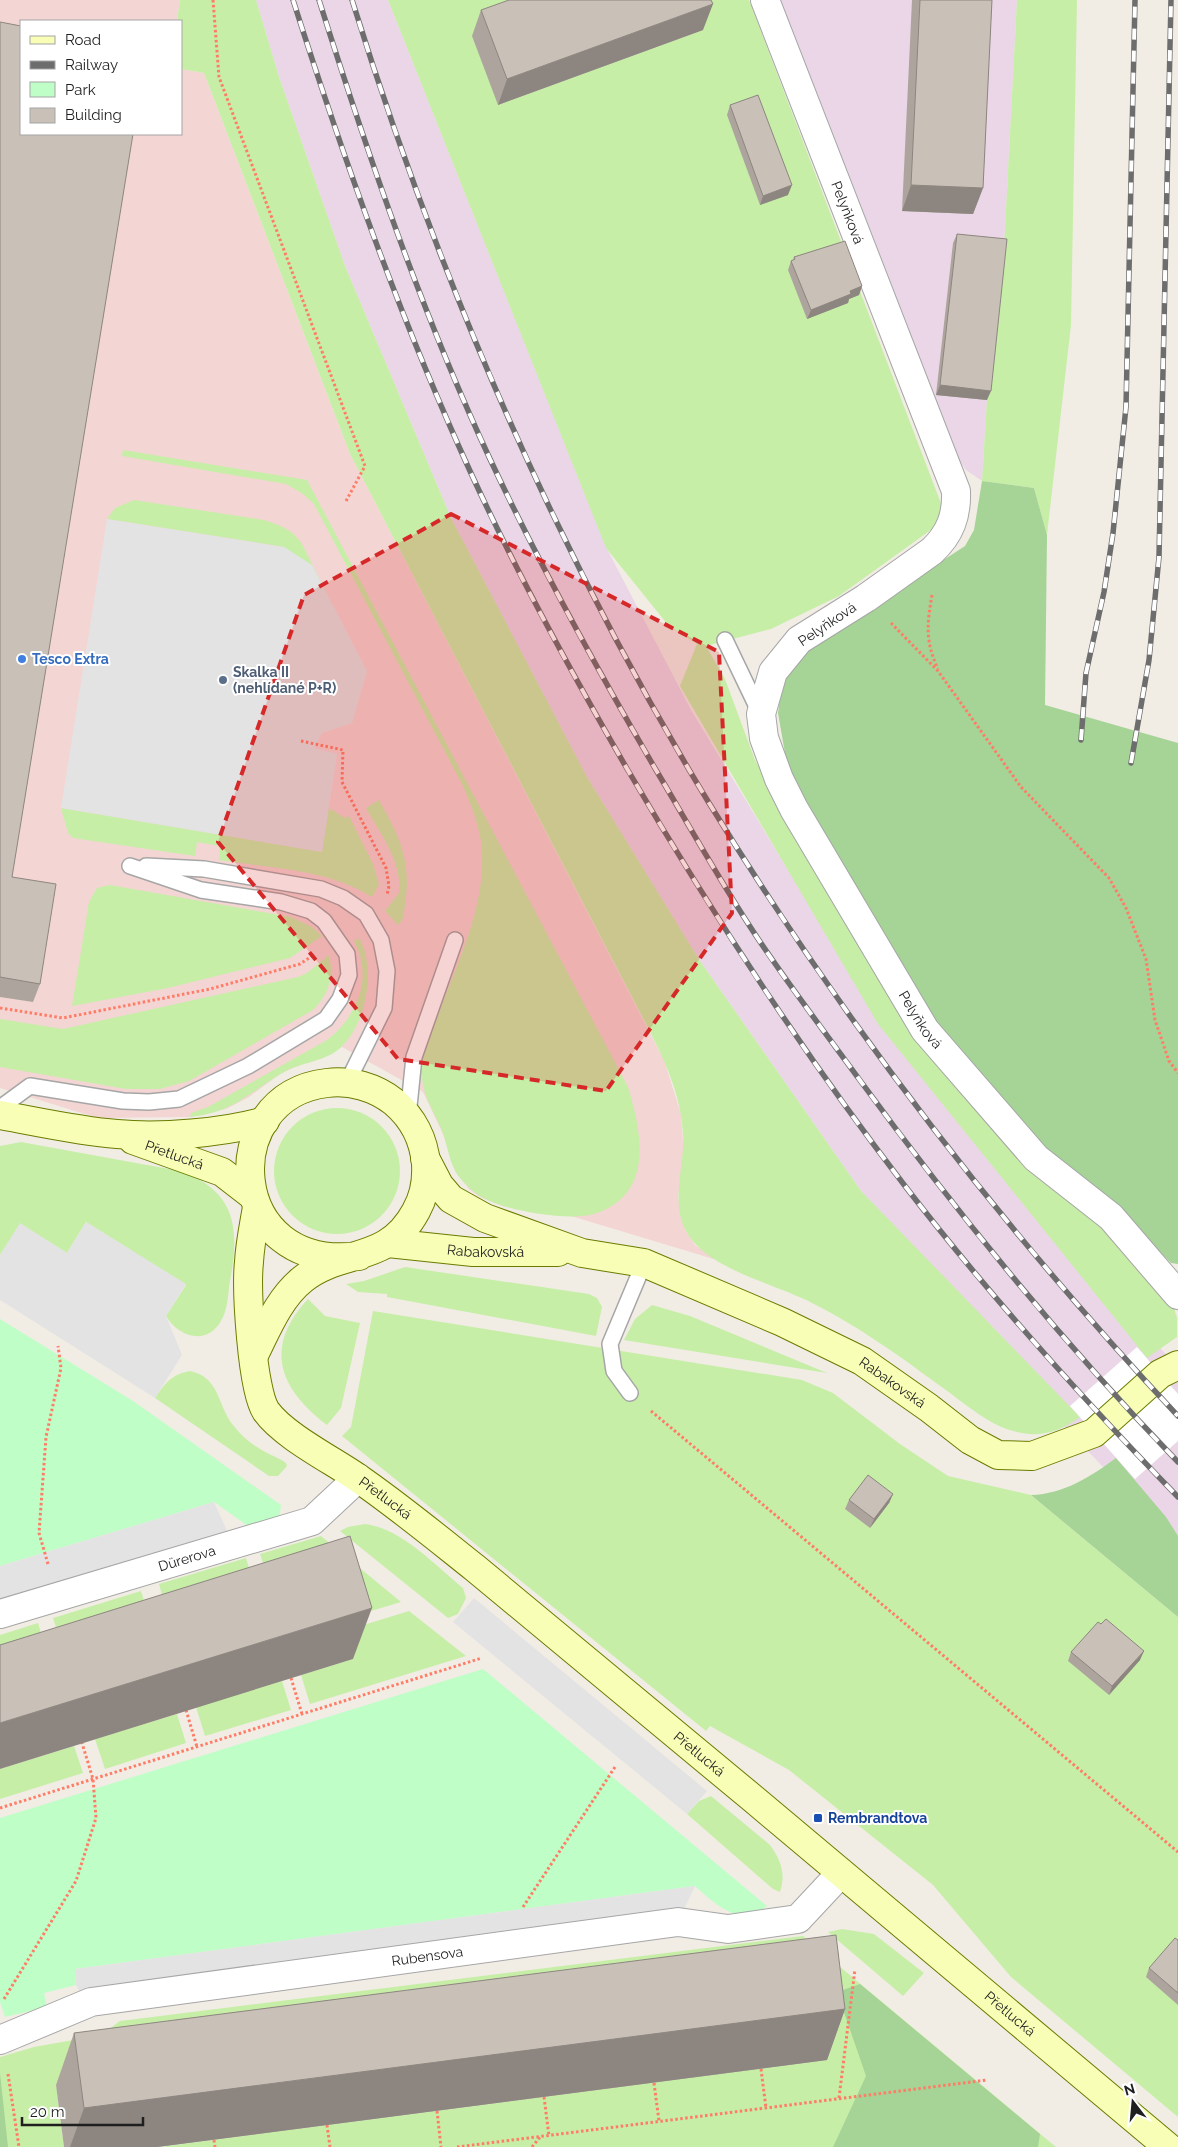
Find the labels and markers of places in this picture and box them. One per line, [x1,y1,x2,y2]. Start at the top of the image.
place label: Tesco Extra [32,651,109,667]
marker: Tesco Extra [16,653,28,665]
place label: Skalka II (nehlídané P+R) [233,664,336,696]
marker: Skalka II (nehlídané P+R) [217,674,229,686]
place label: Rembrandtova [828,1810,927,1826]
marker: Rembrandtova [812,1812,824,1824]

